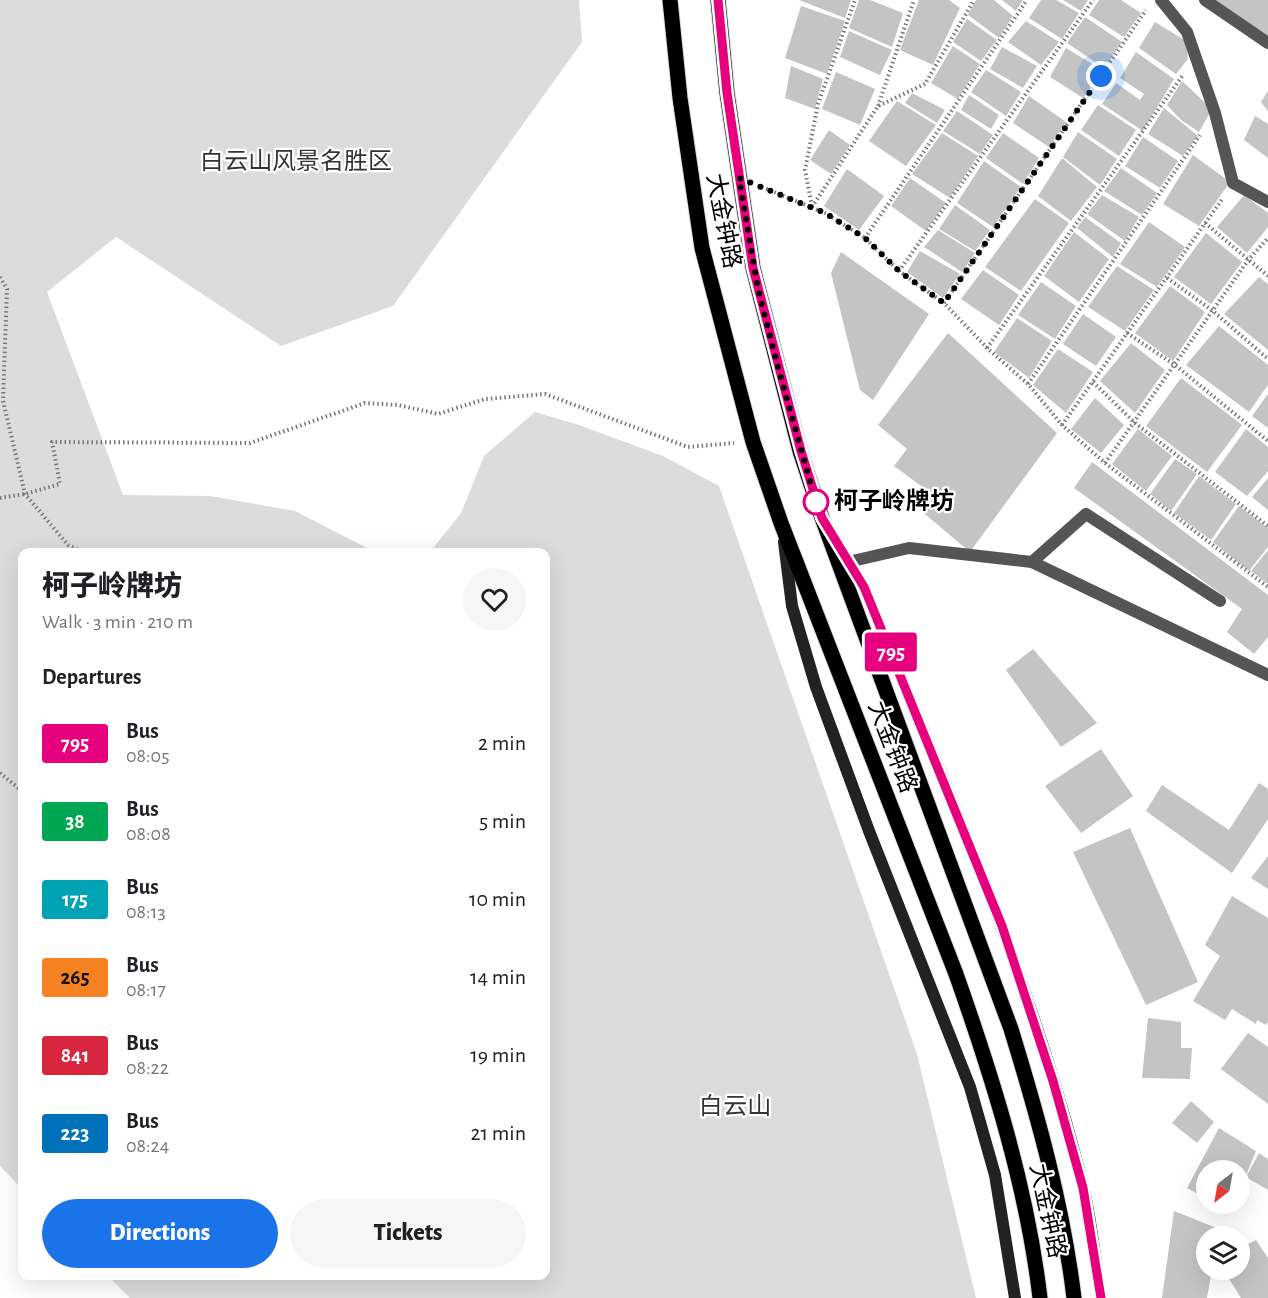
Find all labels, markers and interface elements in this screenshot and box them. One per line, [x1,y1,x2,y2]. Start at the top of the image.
your location [1086,61,1116,91]
park label: 白云山风景名胜区 [200,148,392,174]
street label: 大金钟路 [702,171,746,270]
place label: 柯子岭牌坊 [834,488,954,514]
marker: 柯子岭牌坊 [803,489,829,515]
button: heart [463,568,526,631]
text: 柯子岭牌坊 [42,573,182,601]
text: Walk · 3 min · 210 m [42,612,193,632]
line badge: 795 [856,632,926,672]
text: 795 [877,642,905,663]
text: Departures [42,666,142,688]
street label: 大金钟路 [864,697,922,796]
text: Bus [126,720,159,742]
text: 2 min [478,732,526,754]
text: 795 [61,733,89,754]
text: 08:05 [126,746,170,766]
text: Bus [126,798,159,820]
text: 5 min [479,810,526,832]
text: 38 [65,811,85,832]
text: 08:08 [126,824,171,844]
text: Bus [126,876,159,898]
text: 10 min [469,888,526,910]
text: 175 [62,889,88,910]
text: 08:13 [126,902,166,922]
text: Bus [126,954,159,976]
text: 14 min [470,966,526,988]
text: 265 [60,967,90,988]
text: 08:17 [126,980,166,1000]
text: Bus [126,1032,159,1054]
text: 19 min [470,1044,526,1066]
text: 841 [61,1045,89,1066]
text: 08:22 [126,1058,169,1078]
park label: 白云山 [699,1093,771,1119]
text: Bus [126,1110,159,1132]
text: 21 min [471,1122,526,1144]
text: 223 [61,1123,89,1144]
text: 08:24 [126,1136,169,1156]
north arrow [1196,1160,1250,1214]
map controls [1196,1160,1250,1280]
street label: 大金钟路 [1025,1161,1071,1260]
button: Directions [42,1199,278,1268]
button: Tickets [290,1199,526,1268]
button: layers [1196,1226,1250,1280]

